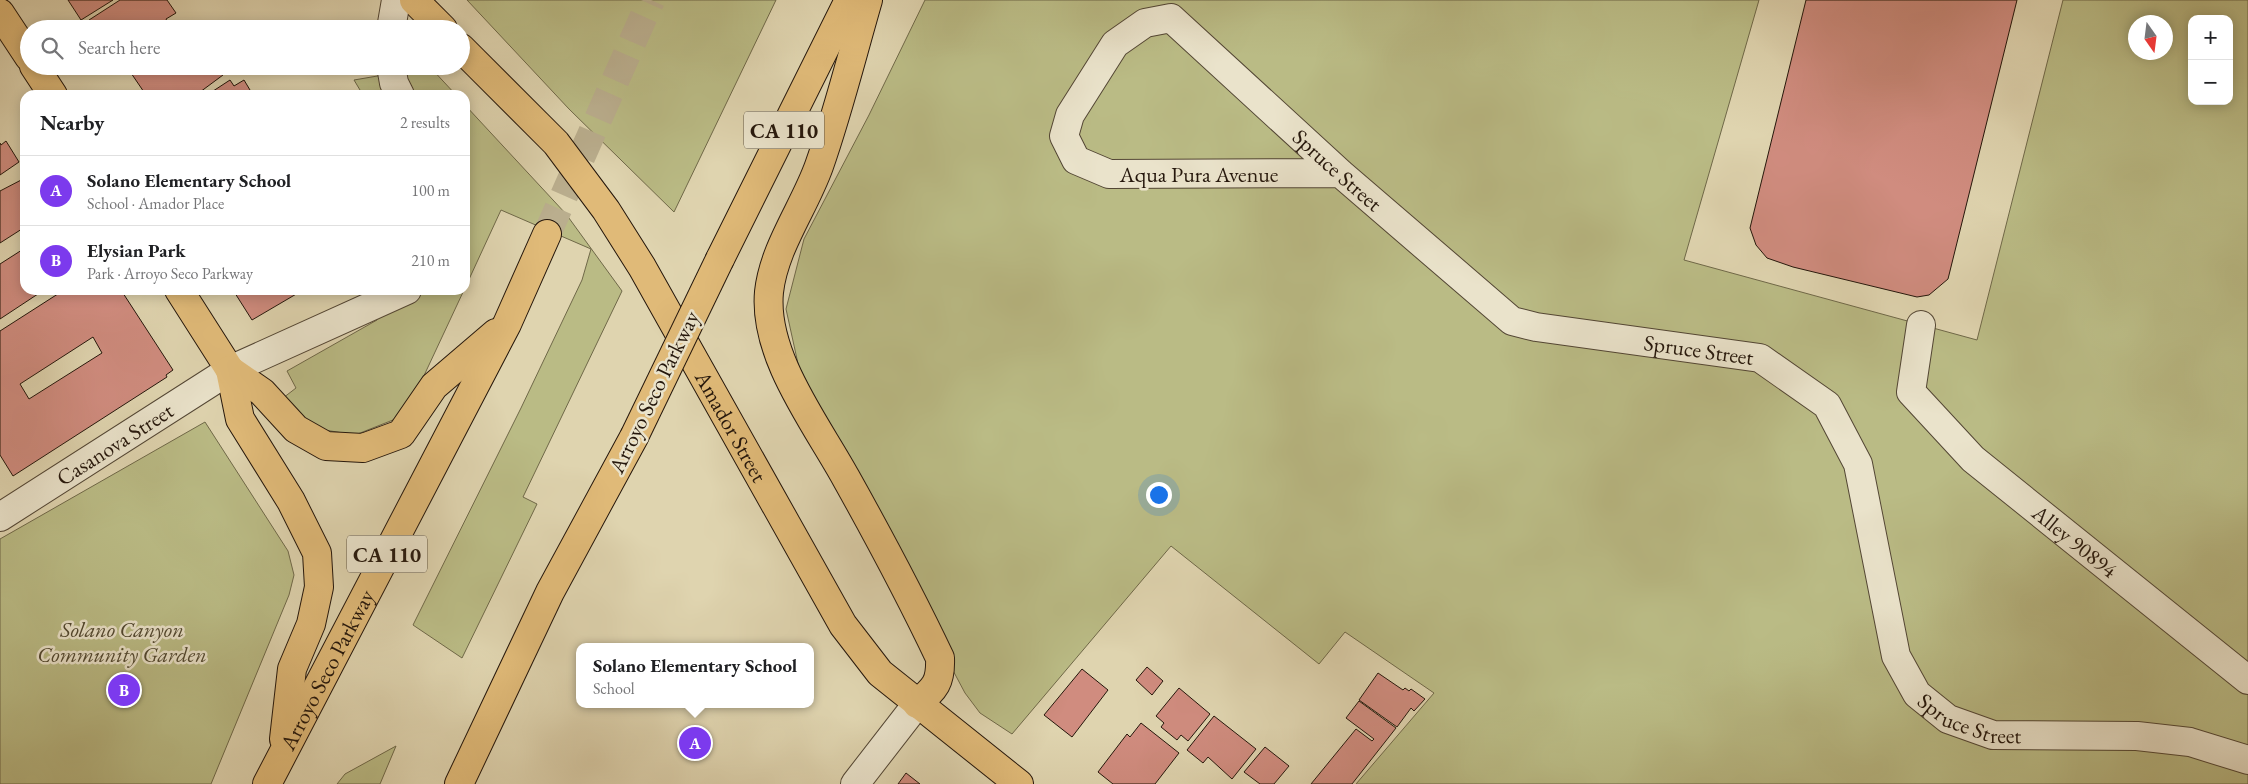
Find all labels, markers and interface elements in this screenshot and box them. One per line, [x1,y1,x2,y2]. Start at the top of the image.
north arrow [2128,15,2173,60]
map controls [2188,15,2233,105]
button: + [2188,15,2233,60]
search box [20,20,470,75]
icon: search [38,34,66,62]
text: Search here [78,35,160,60]
button: − [2188,60,2233,105]
text: Nearby [40,109,104,136]
text: 2 results [400,112,450,133]
road number: CA 110 [744,112,824,148]
street label: Spruce Street [1287,122,1388,217]
street label: Aqua Pura Avenue [1119,160,1279,189]
text: Solano Elementary School [87,168,291,193]
text: A [50,180,62,201]
text: 100 m [411,180,450,201]
text: School · Amador Place [87,193,224,214]
text: Elysian Park [87,238,186,263]
text: B [51,250,61,271]
text: 210 m [411,250,450,271]
text: Park · Arroyo Seco Parkway [87,263,253,284]
street label: Arroyo Seco Parkway [602,306,706,479]
street label: Spruce Street [1642,328,1756,371]
street label: Amador Street [688,365,774,487]
street label: Casanova Street [51,396,179,492]
your location [1146,482,1172,508]
street label: Alley 90894 [2026,497,2124,584]
road number: CA 110 [347,536,427,572]
street label: Arroyo Seco Parkway [272,584,381,756]
park label: Solano Canyon Community Garden [37,615,207,669]
popup [576,643,814,708]
text: Solano Elementary School [593,653,797,678]
pin: B [108,671,140,709]
text: School [593,678,635,699]
street label: Spruce Street [1912,686,2021,750]
pin: A [679,724,711,762]

